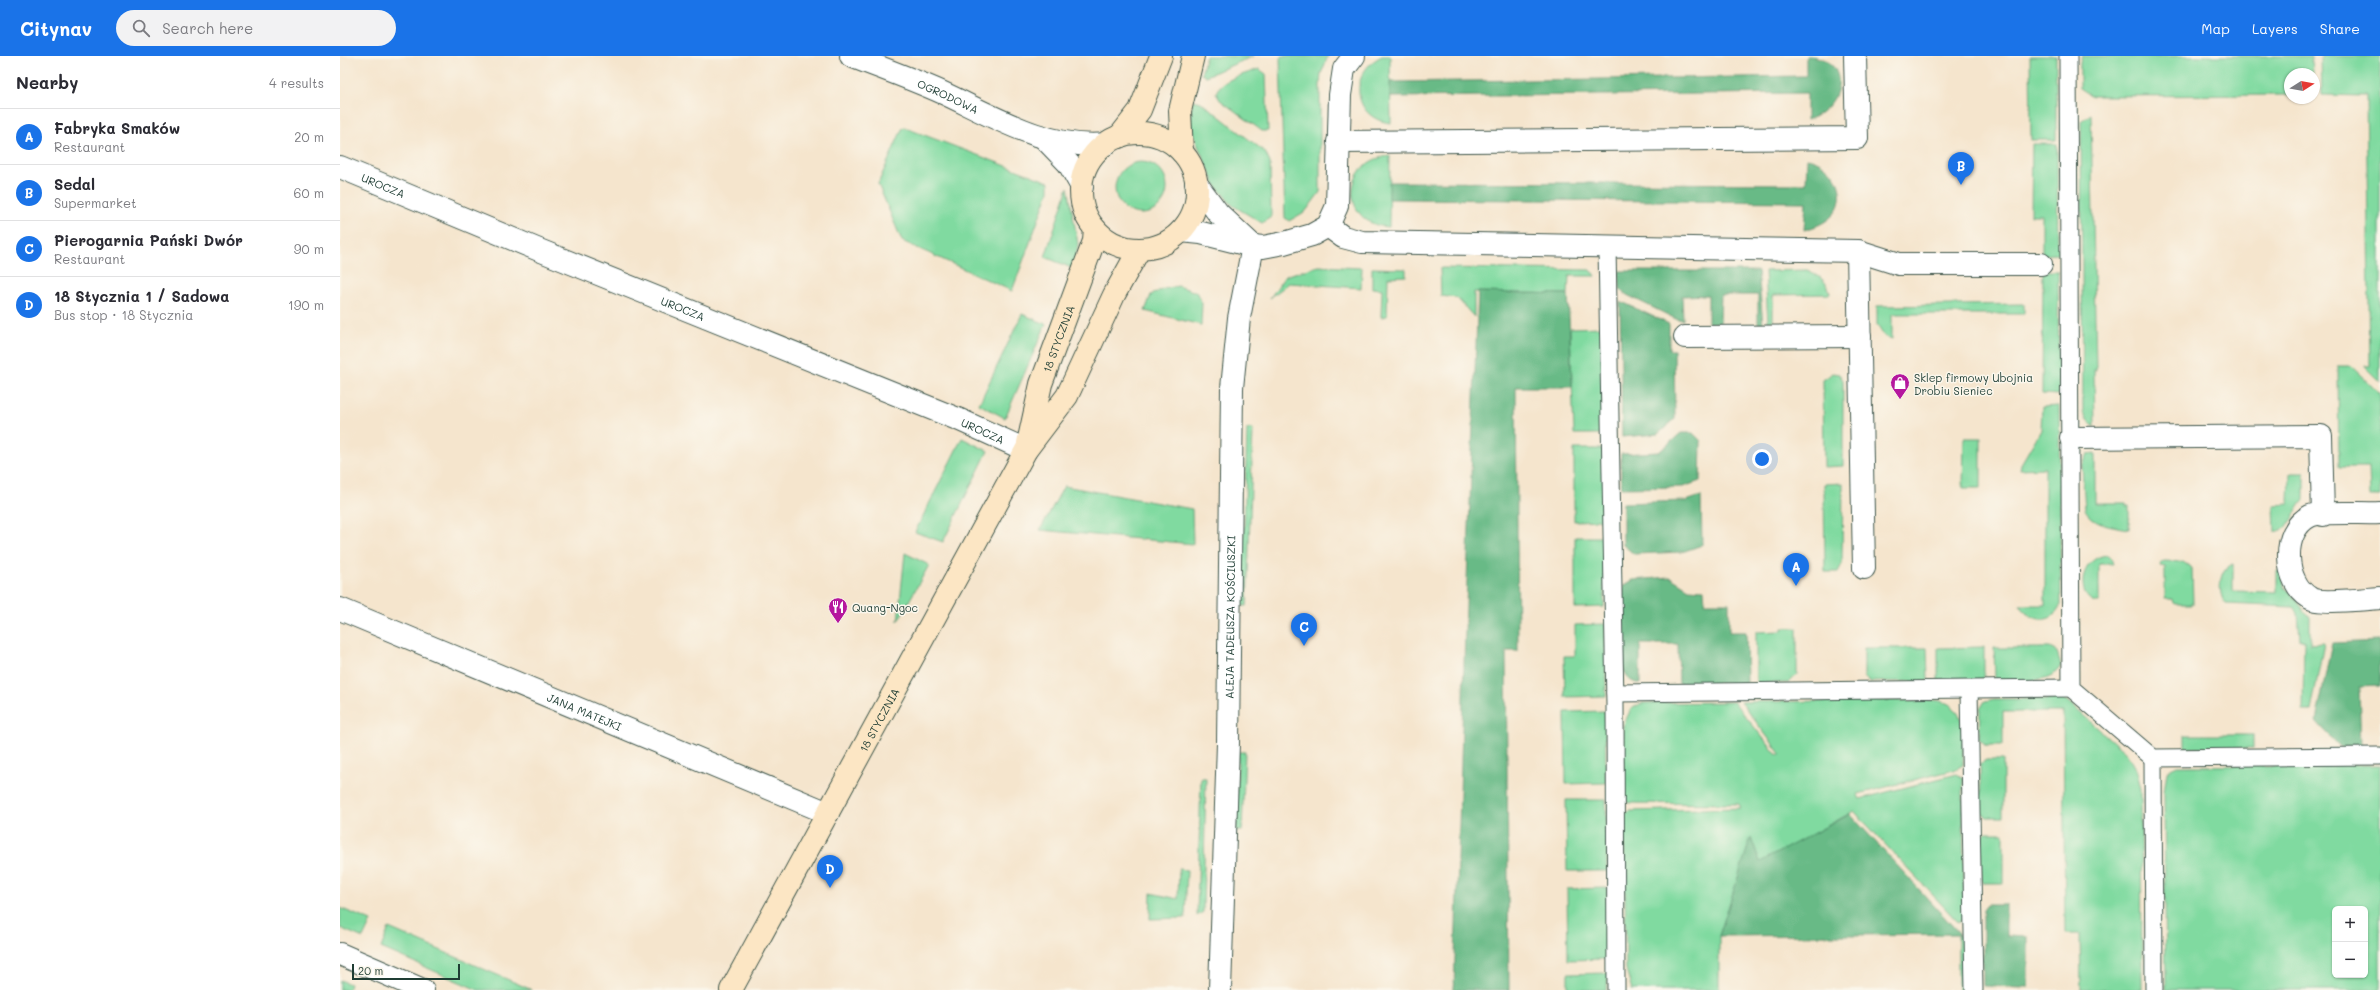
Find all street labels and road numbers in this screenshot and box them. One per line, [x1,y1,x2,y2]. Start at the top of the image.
street label: OGRODOWA [915,75,981,117]
street label: UROCZA [359,169,408,201]
street label: UROCZA [659,293,707,324]
street label: 18 STYCZNIA [1039,303,1077,374]
street label: UROCZA [959,414,1007,447]
street label: ALEJA TADEUSZA KOŚCIUSZKI [1221,535,1238,699]
street label: 18 STYCZNIA [855,685,902,754]
street label: JANA MATEJKI [545,689,624,734]

